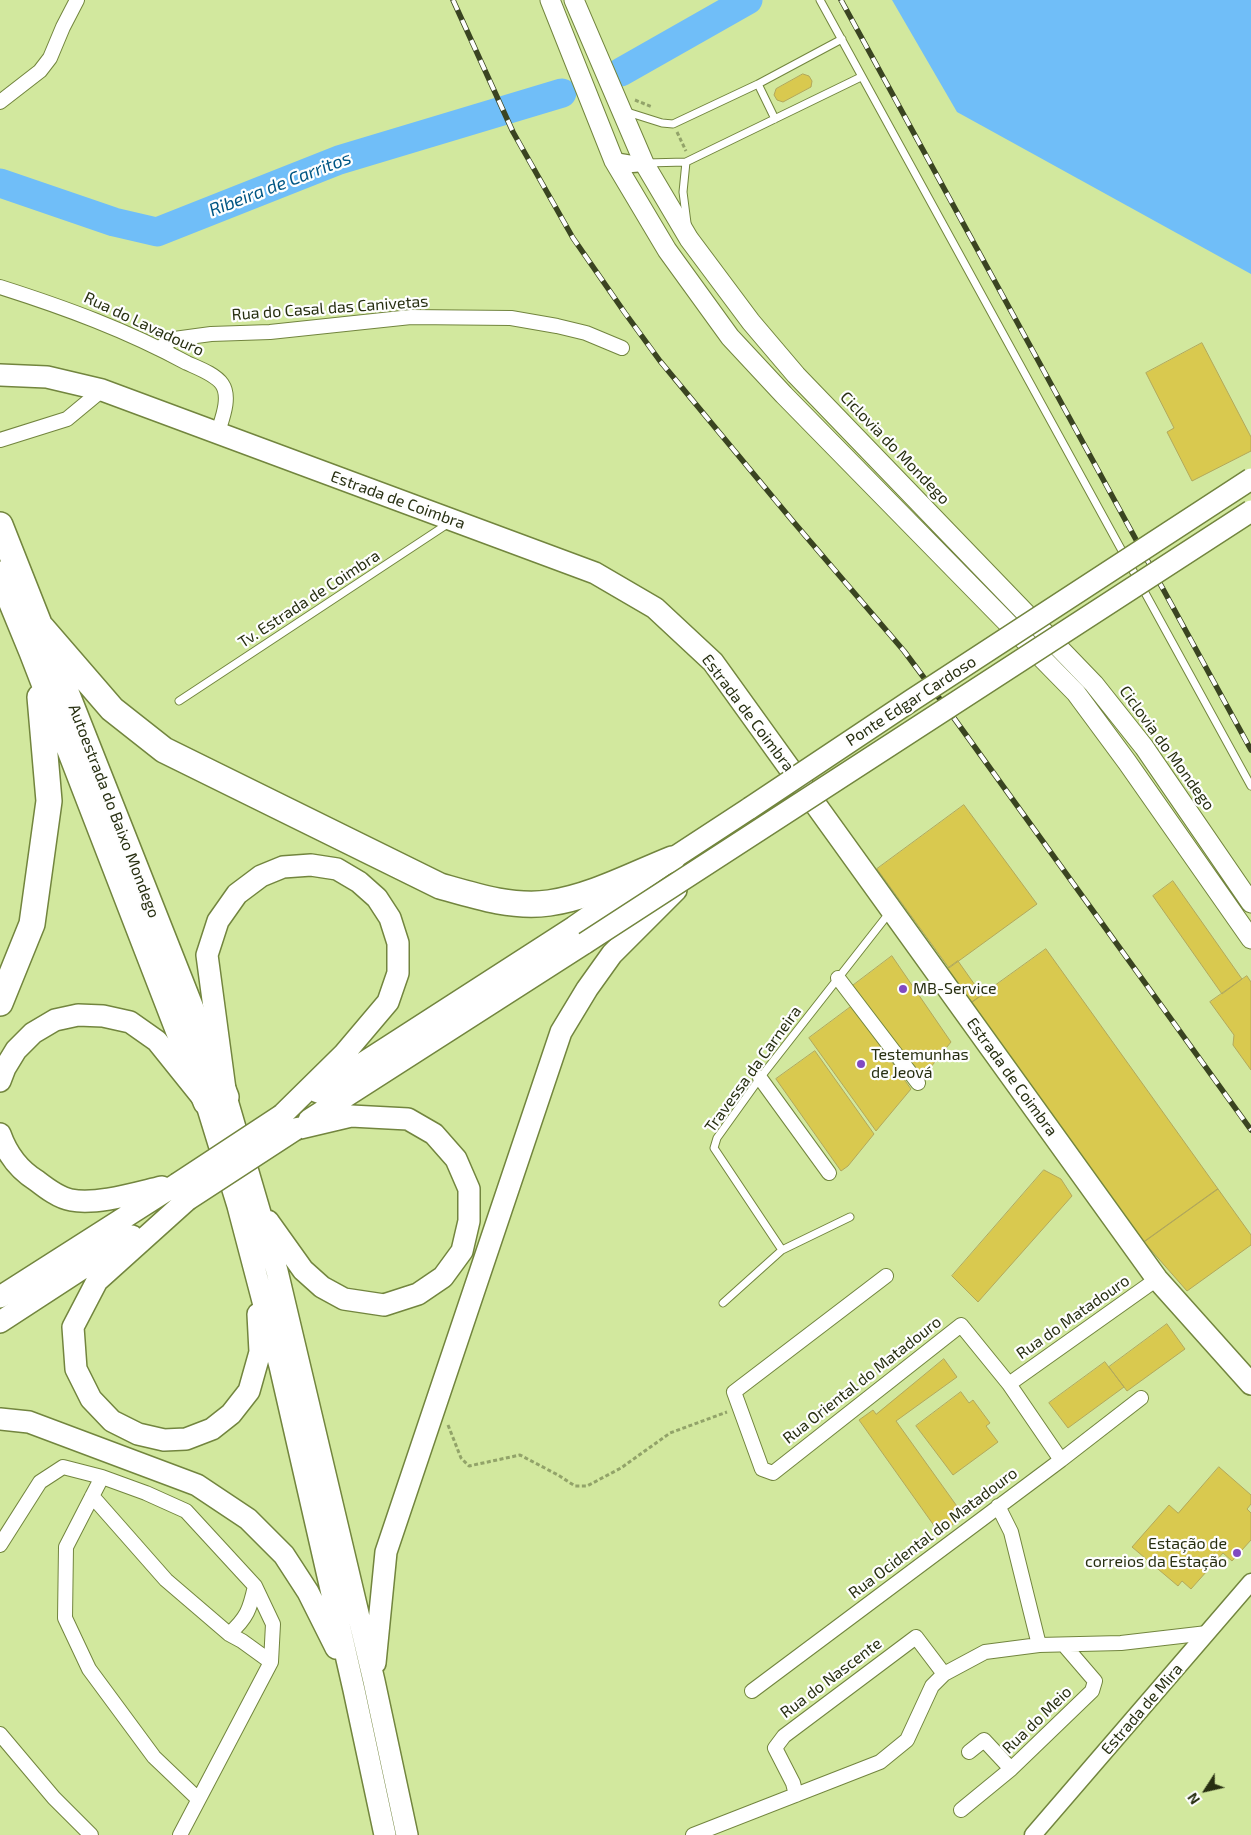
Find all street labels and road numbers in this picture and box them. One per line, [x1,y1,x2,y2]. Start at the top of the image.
street label: Rua do Lavadouro [81,288,207,360]
street label: Rua do Casal das Canivetas [231,292,429,324]
street label: Ciclovia do Mondego [836,388,954,508]
street label: Estrada de Coimbra [328,467,468,533]
street label: Tv. Estrada de Coimbra [235,546,383,652]
street label: Estrada de Coimbra [698,651,798,775]
street label: Ponte Edgar Cardoso [842,652,980,750]
street label: Ciclovia do Mondego [1115,682,1219,814]
street label: Autoestrada do Baixo Mondego [64,701,164,921]
street label: Travessa da Carneira [701,1002,805,1136]
street label: Estrada de Coimbra [963,1014,1061,1140]
street label: Rua do Matadouro [1013,1271,1133,1363]
street label: Rua Oriental do Matadouro [779,1312,945,1448]
street label: Rua Ocidental do Matadouro [845,1463,1021,1603]
street label: Rua do Nascente [777,1634,885,1722]
street label: Estrada de Mira [1097,1660,1187,1758]
street label: Rua do Meio [998,1682,1076,1758]

